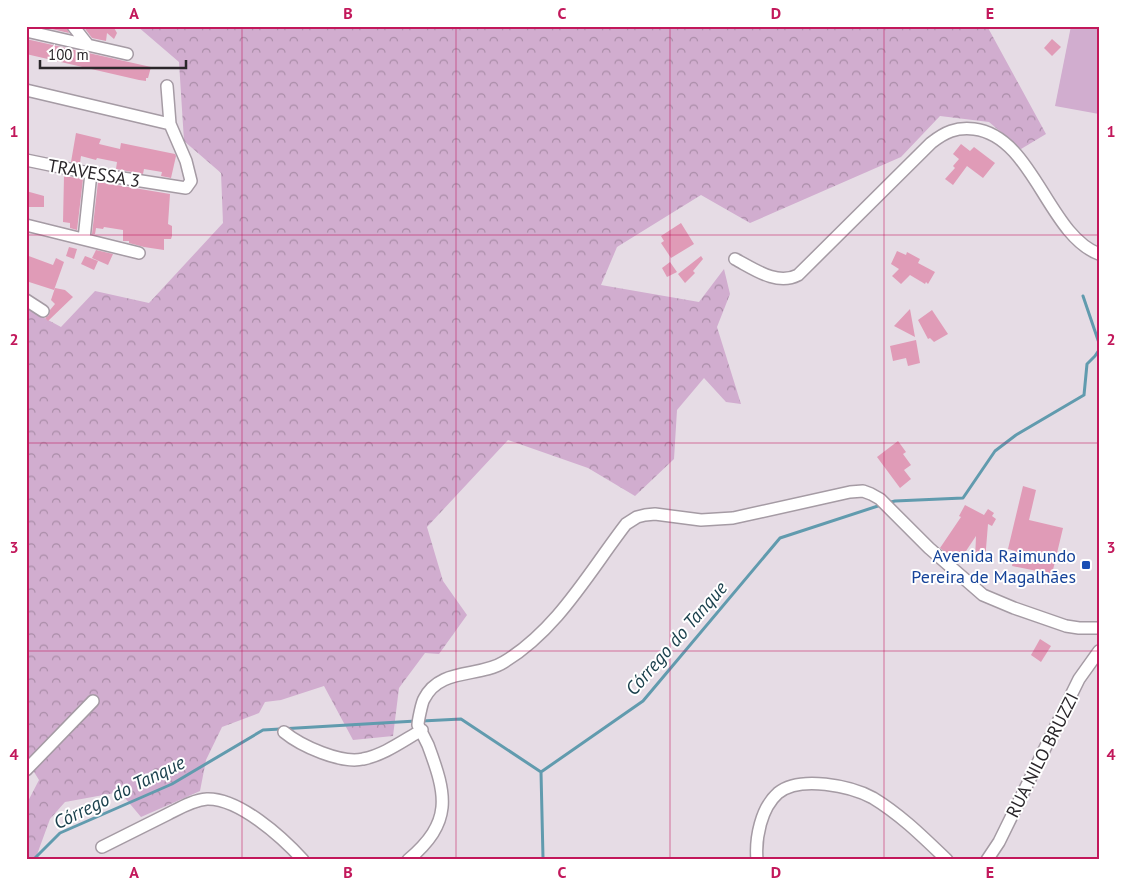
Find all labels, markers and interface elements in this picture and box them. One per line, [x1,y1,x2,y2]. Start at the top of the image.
text: A [129,3,139,23]
text: B [343,3,353,23]
text: C [558,3,567,23]
text: D [771,3,781,23]
text: E [986,3,994,23]
scale bar [40,38,186,70]
text: 100 m [48,45,89,64]
text: 1 [9,121,19,141]
text: 1 [1106,121,1116,141]
street label: TRAVESSA 3 [46,154,142,192]
text: 2 [9,329,19,349]
text: 2 [1106,329,1116,349]
text: 3 [9,537,19,557]
text: 3 [1106,537,1116,557]
place label: Avenida Raimundo Pereira de Magalhães [911,544,1076,588]
marker: Avenida Raimundo Pereira de Magalhães [1080,559,1092,571]
water label: Córrego do Tanque [620,576,732,700]
street label: RUA NILO BRUZZI [1001,689,1083,821]
text: 4 [9,744,19,764]
text: 4 [1106,744,1116,764]
water label: Córrego do Tanque [49,750,189,834]
text: A [129,862,139,882]
text: B [343,862,353,882]
text: C [558,862,567,882]
text: D [771,862,781,882]
text: E [986,862,994,882]

